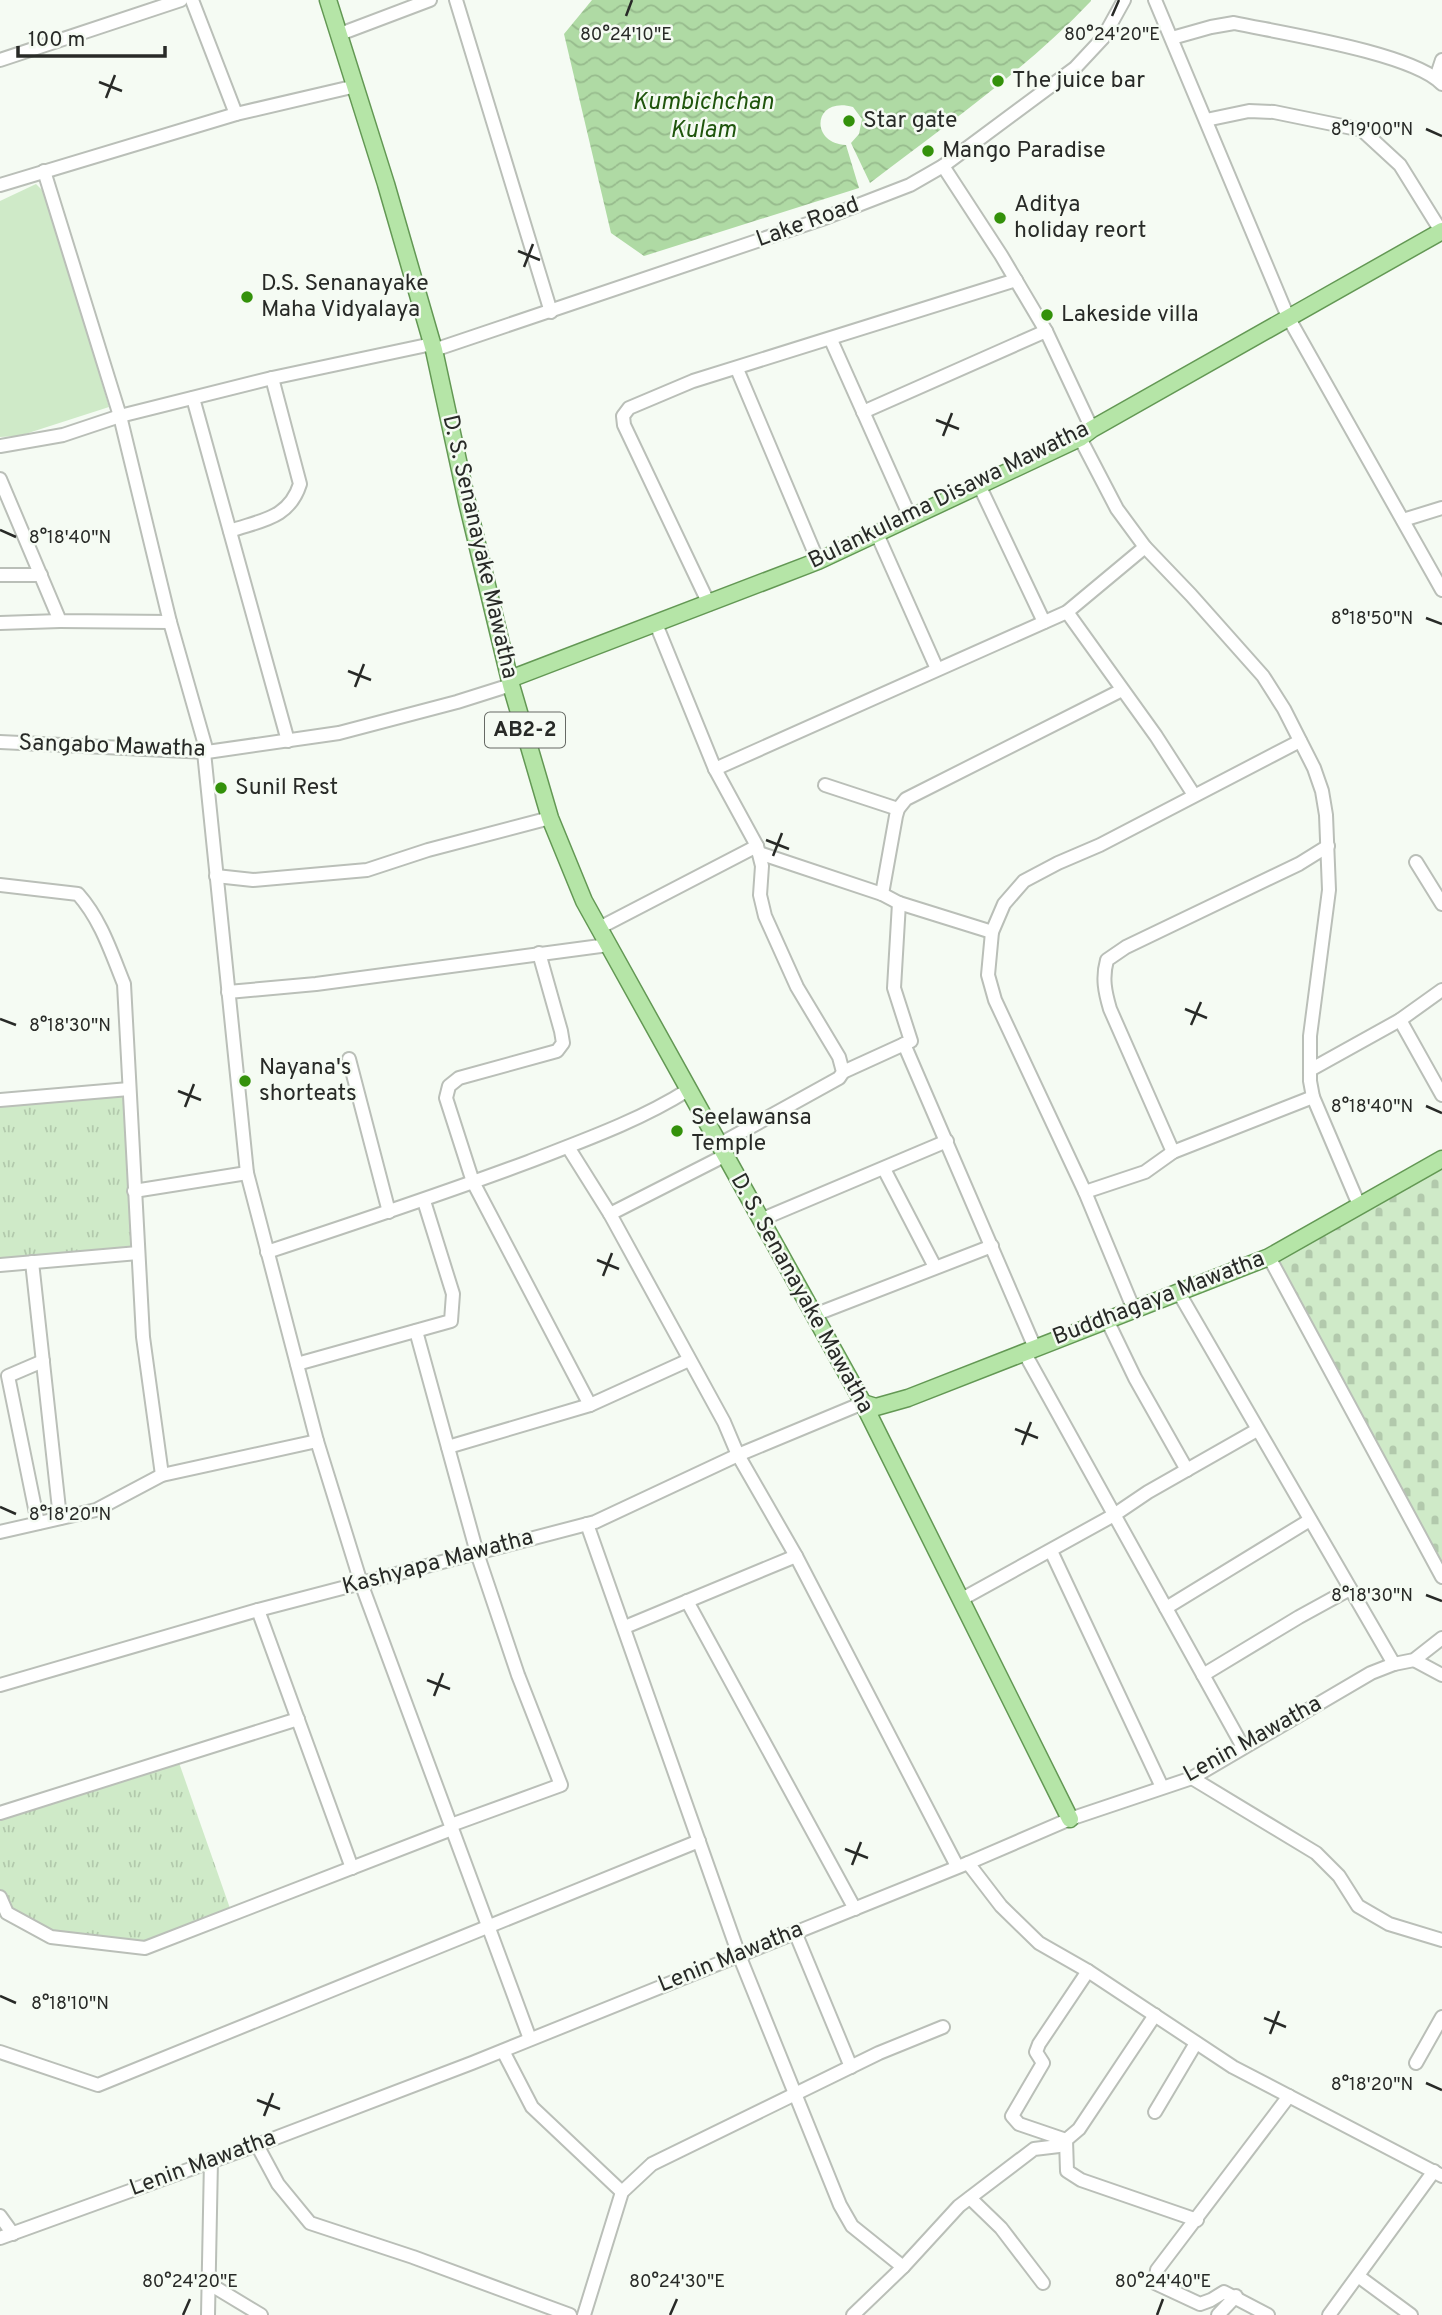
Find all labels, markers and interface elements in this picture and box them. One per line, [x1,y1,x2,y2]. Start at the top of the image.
scale bar [18,14,164,58]
text: 80°24'10"E [580,24,672,47]
text: 80°24'20"E [1064,24,1160,47]
text: 100 m [28,27,85,54]
place label: The juice bar [1012,67,1145,96]
marker: The juice bar [990,73,1006,89]
water label: Kumbichchan Kulam [632,88,774,146]
place label: Star gate [863,107,957,136]
marker: Star gate [841,113,857,129]
text: 8°19'00"N [1331,119,1413,142]
place label: Mango Paradise [942,137,1106,166]
marker: Mango Paradise [920,143,936,159]
street label: Lake Road [753,191,863,255]
place label: Aditya holiday reort [1014,191,1146,246]
marker: Aditya holiday reort [992,210,1008,226]
place label: D.S. Senanayake Maha Vidyalaya [261,270,429,325]
marker: D.S. Senanayake Maha Vidyalaya [239,289,255,305]
place label: Lakeside villa [1061,301,1199,330]
marker: Lakeside villa [1039,307,1055,323]
street label: D. S. Senanayake Mawatha [435,412,523,682]
street label: Bulankulama Disawa Mawatha [804,415,1094,577]
text: 8°18'40"N [29,527,111,550]
text: 8°18'50"N [1331,608,1413,631]
road number: AB2-2 [485,712,565,748]
street label: Sangabo Mawatha [18,729,206,765]
place label: Sunil Rest [235,774,338,803]
marker: Sunil Rest [213,780,229,796]
text: 8°18'30"N [29,1015,111,1038]
place label: Nayana's shorteats [259,1054,357,1109]
marker: Nayana's shorteats [237,1073,253,1089]
text: 8°18'40"N [1331,1096,1413,1119]
place label: Seelawansa Temple [691,1104,812,1159]
marker: Seelawansa Temple [669,1123,685,1139]
street label: D. S. Senanayake Mawatha [723,1169,879,1419]
street label: Buddhagaya Mawatha [1049,1245,1269,1353]
text: 8°18'20"N [29,1504,111,1527]
street label: Kashyapa Mawatha [339,1524,537,1602]
text: 8°18'30"N [1331,1585,1413,1608]
street label: Lenin Mawatha [1179,1690,1327,1790]
street label: Lenin Mawatha [654,1916,808,2000]
text: 8°18'10"N [31,1993,109,2016]
text: 8°18'20"N [1331,2074,1413,2097]
street label: Lenin Mawatha [126,2124,280,2204]
text: 80°24'20"E [142,2271,238,2294]
text: 80°24'30"E [629,2271,725,2294]
text: 80°24'40"E [1115,2271,1211,2294]

